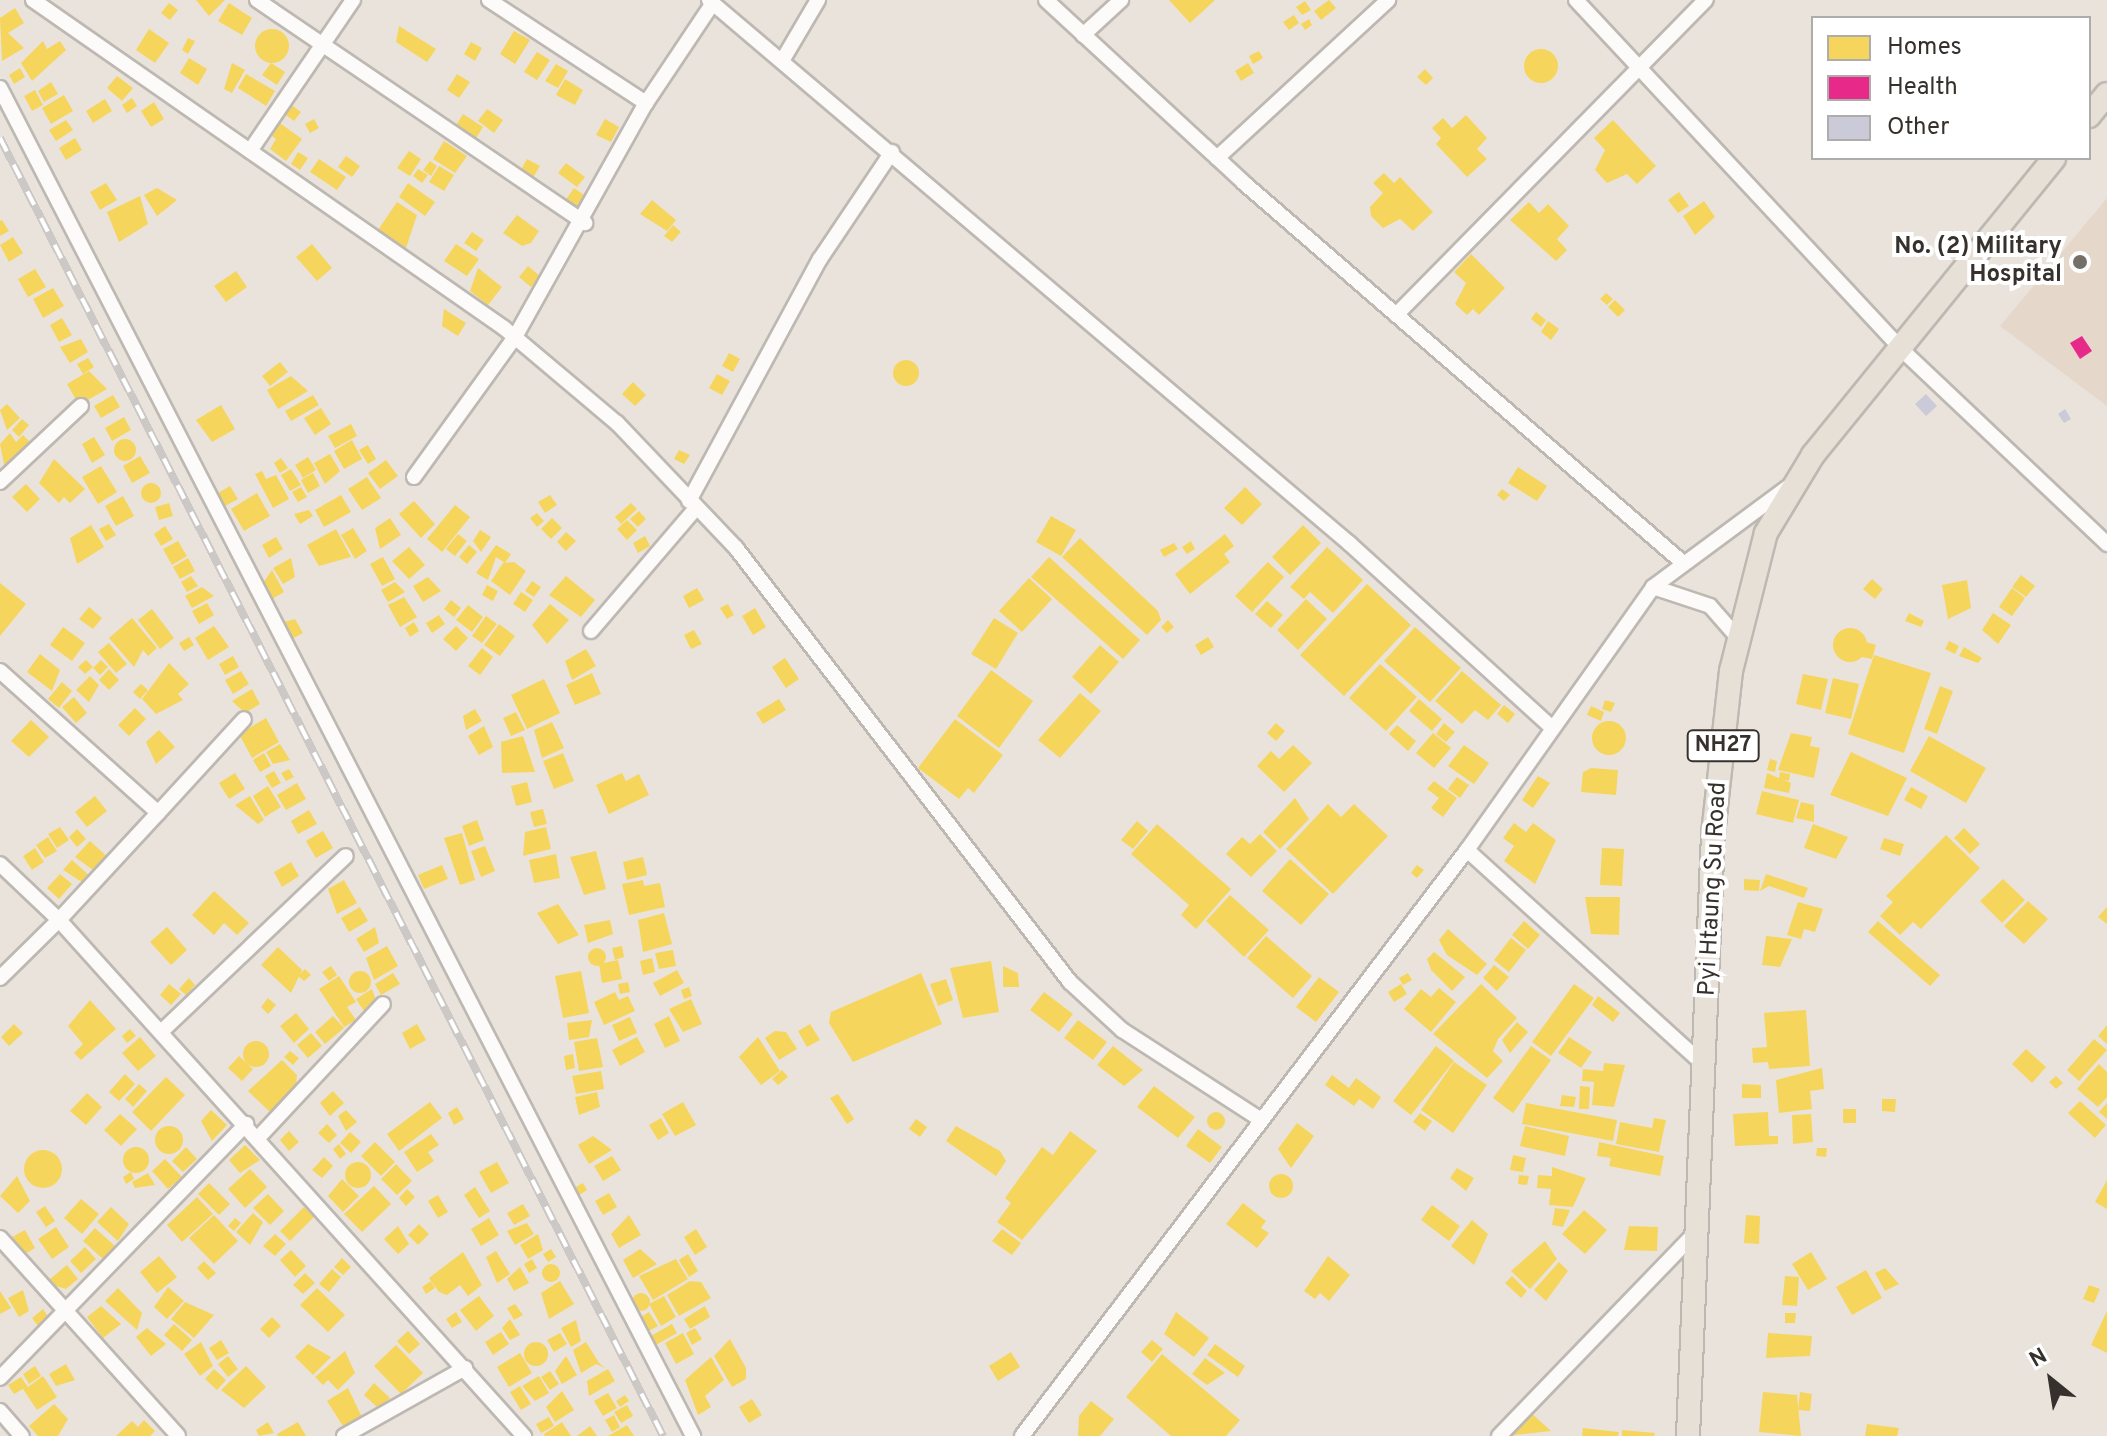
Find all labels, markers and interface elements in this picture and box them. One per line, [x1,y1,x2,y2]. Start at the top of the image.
legend [1811,16,2091,160]
text: Homes [1887,33,1962,63]
text: Health [1887,73,1958,103]
text: Other [1887,113,1949,143]
place label: No. (2) Military Hospital [1894,234,2062,290]
marker: No. (2) Military Hospital [2069,251,2091,273]
road number: NH27 [1685,728,1761,764]
street label: Pyi Htaung Su Road [1694,781,1734,997]
north arrow [2011,1340,2091,1420]
text: N [2025,1343,2052,1374]

